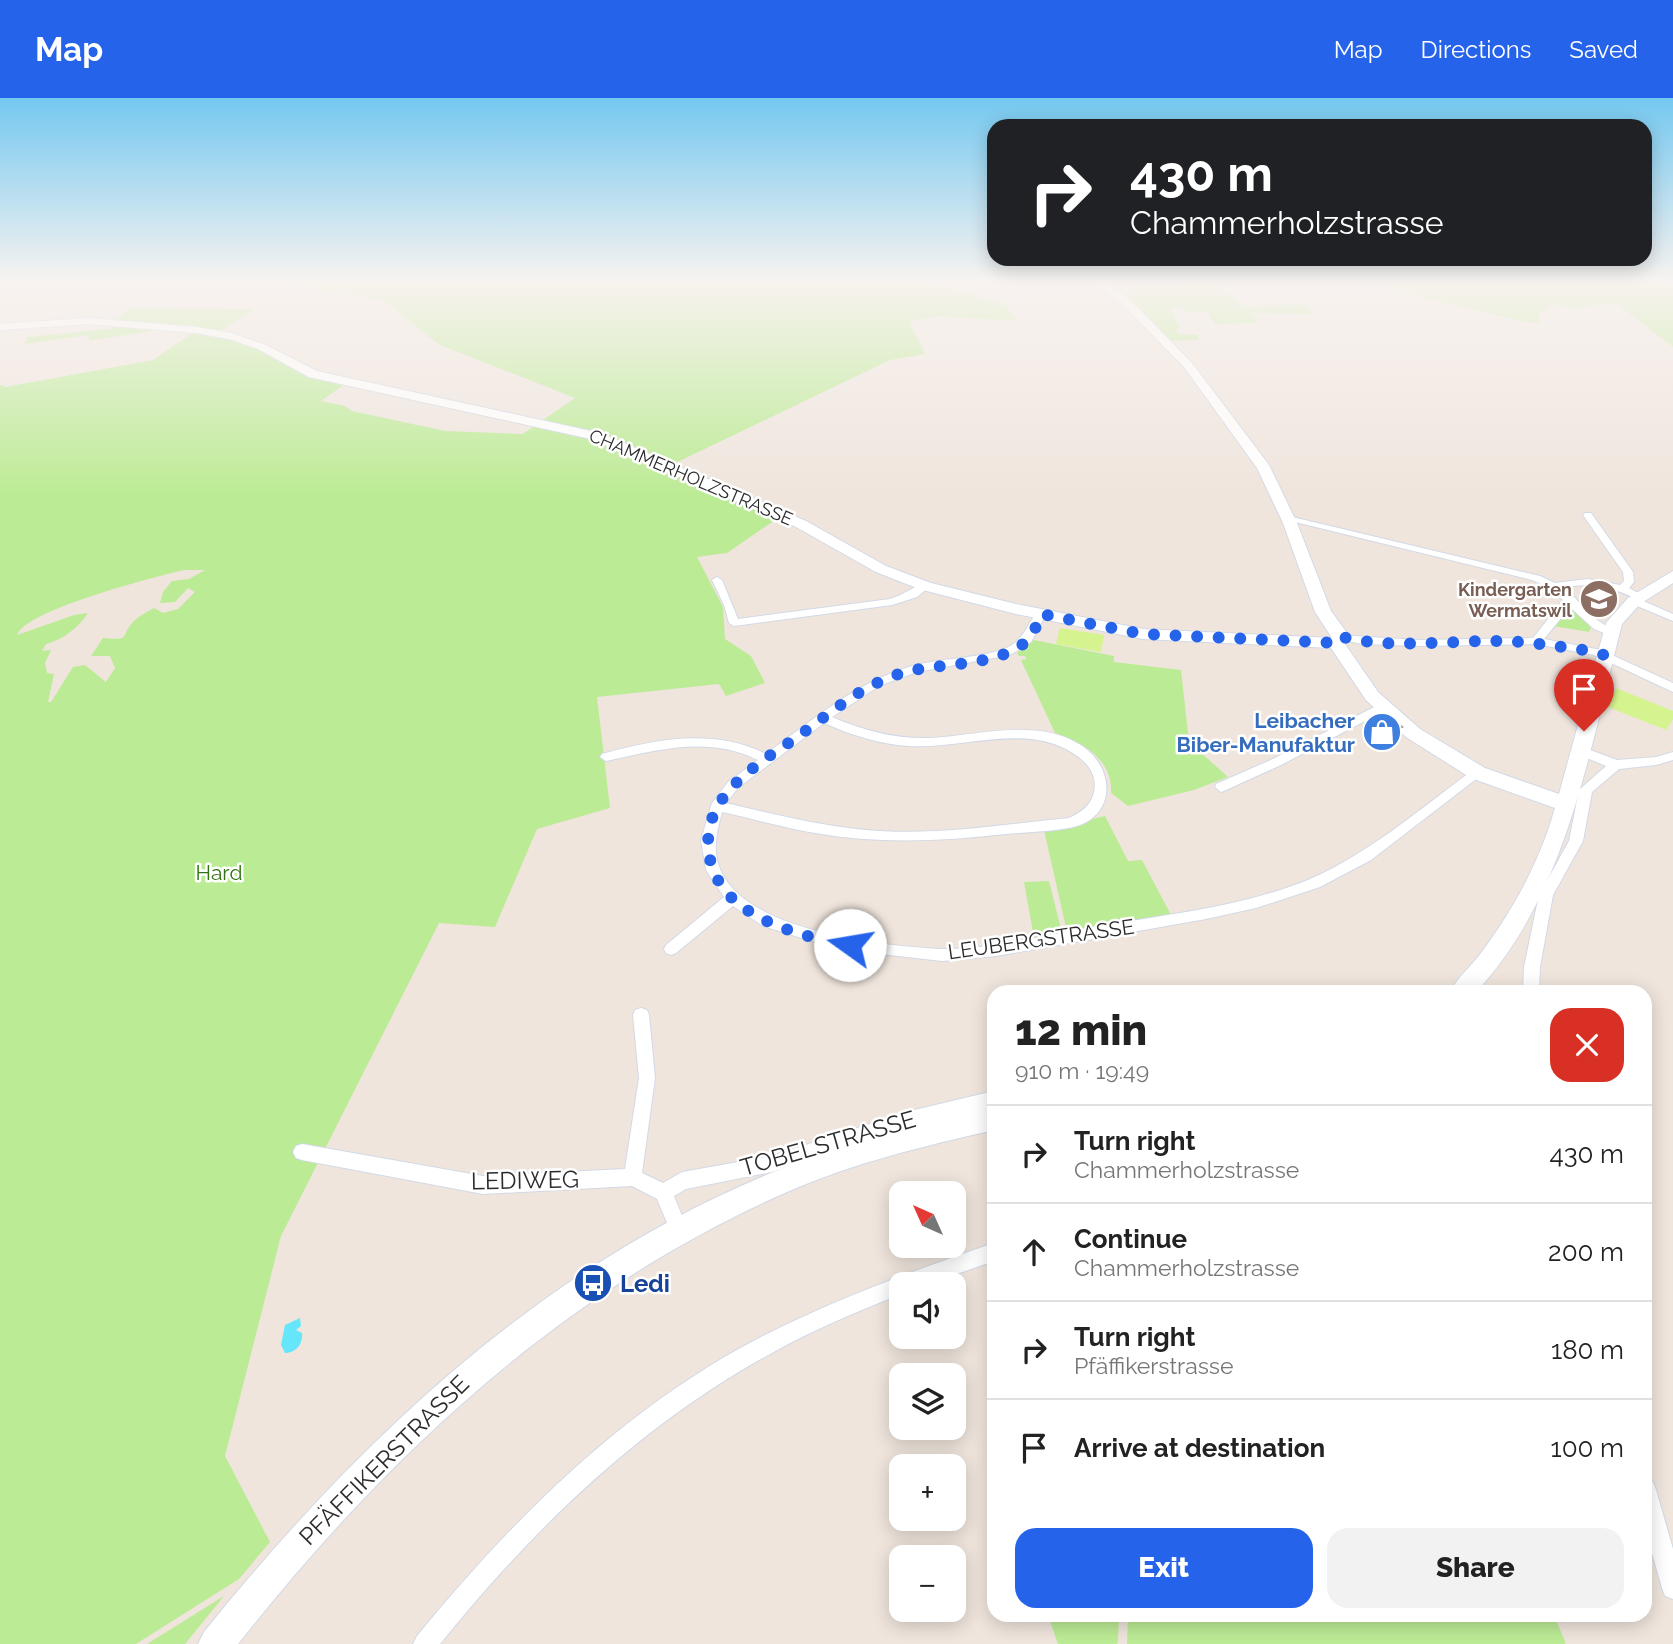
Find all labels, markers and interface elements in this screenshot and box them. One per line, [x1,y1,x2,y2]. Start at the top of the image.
text: Map [35,30,103,69]
text: Map [1334,35,1383,64]
text: Directions [1421,35,1531,64]
text: Saved [1569,35,1638,64]
text: 430 m [1130,145,1273,202]
icon: right [1015,147,1106,238]
text: Chammerholzstrasse [1130,204,1444,241]
street label: CHAMMERHOLZSTRASSE [586,425,796,529]
school or university icon: Kindergarten Wermatswil [1578,578,1620,620]
place label: Kindergarten Wermatswil [1458,579,1572,621]
pin [1554,659,1614,731]
icon: arrive [1565,670,1603,708]
place label: Leibacher Biber-Manufaktur [1177,708,1355,757]
shop icon: Leibacher Biber-Manufaktur [1361,711,1403,753]
park label: Hard [196,860,242,885]
position arrow [813,908,887,982]
street label: LEUBERGSTRASSE [946,914,1136,964]
text: 12 min [1015,1006,1147,1055]
button: close [1550,1008,1624,1082]
text: 910 m · 19:49 [1015,1057,1149,1084]
street label: TOBELSTRASSE [737,1104,919,1182]
text: Turn right [1074,1126,1195,1156]
icon: right [1015,1135,1053,1173]
text: 430 m [1549,1139,1624,1169]
text: Chammerholzstrasse [1074,1156,1299,1183]
street label: LEDIWEG [471,1165,579,1195]
north arrow [889,1181,966,1258]
map controls [889,1181,966,1622]
text: Continue [1074,1224,1187,1254]
icon: ahead [1015,1233,1053,1271]
text: 200 m [1548,1237,1624,1267]
text: Chammerholzstrasse [1074,1254,1299,1281]
bus stop icon: Ledi [572,1262,614,1304]
place label: Ledi [620,1269,670,1298]
button: sound [889,1272,966,1349]
text: Turn right [1074,1322,1195,1352]
icon: right [1015,1331,1053,1369]
text: 180 m [1551,1335,1624,1365]
text: Pfäffikerstrasse [1074,1352,1233,1379]
button: layers [889,1363,966,1440]
street label: PFÄFFIKERSTRASSE [293,1369,475,1551]
icon: arrive [1015,1429,1053,1467]
text: Arrive at destination [1074,1433,1325,1463]
text: 100 m [1551,1433,1624,1463]
button: + [889,1454,966,1531]
button: Exit [1015,1528,1313,1608]
button: Share [1327,1528,1624,1608]
button: − [889,1545,966,1622]

